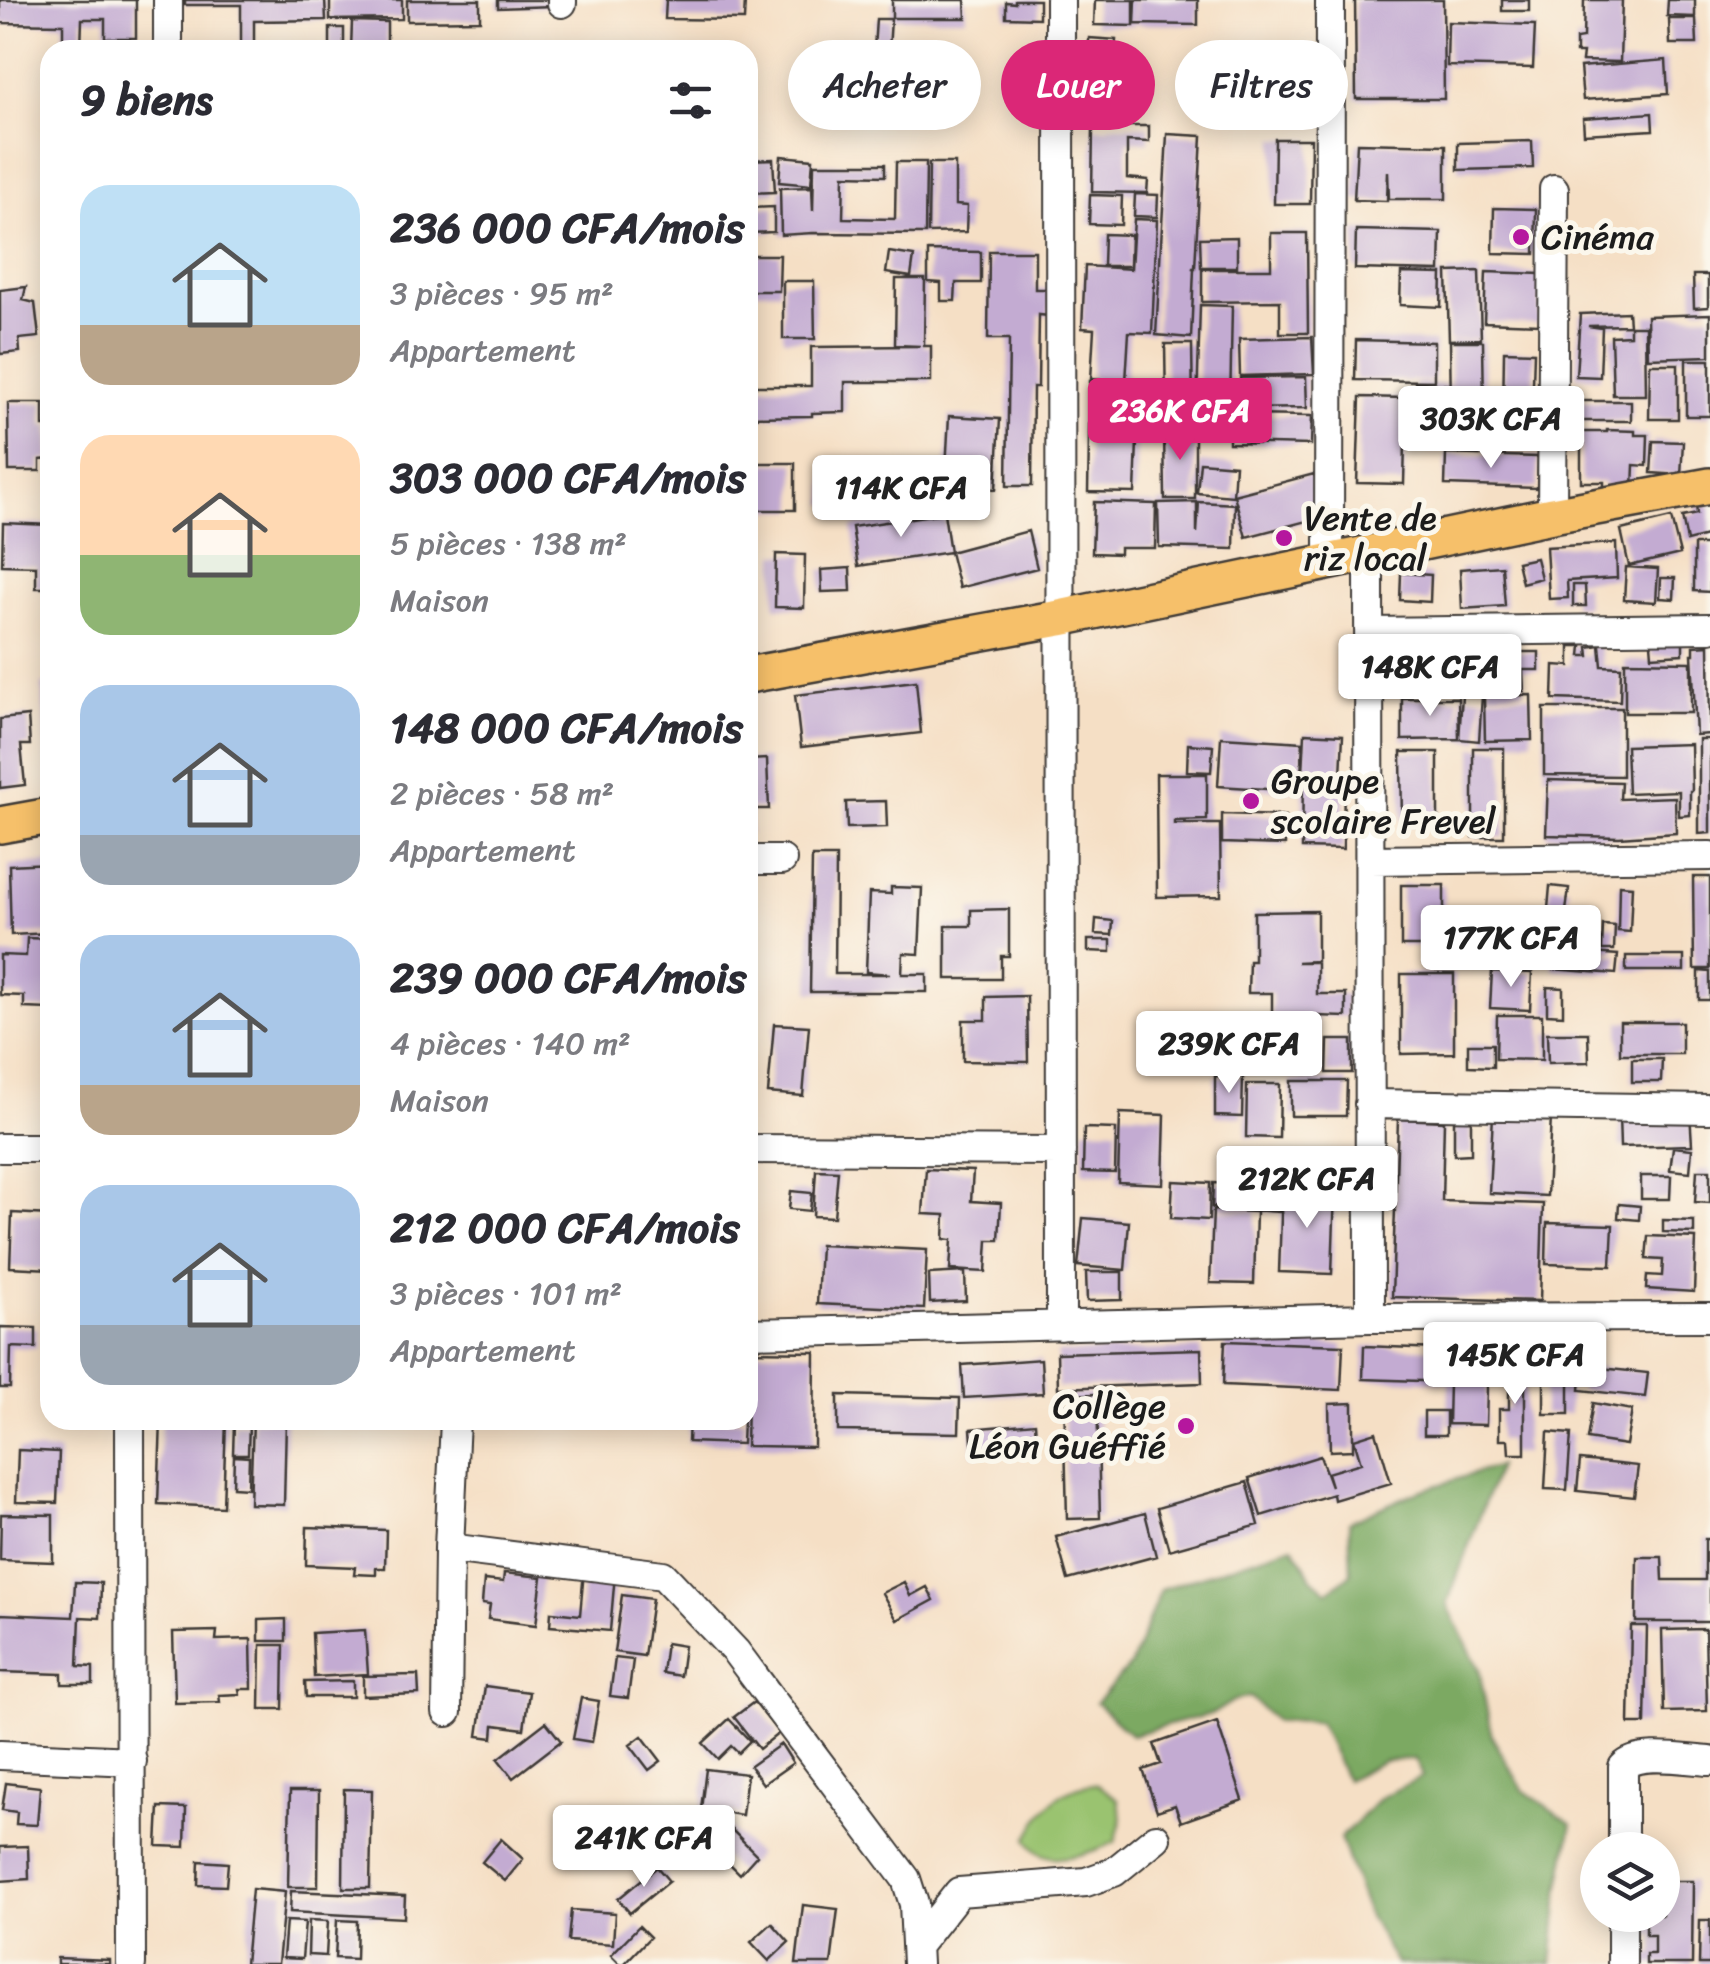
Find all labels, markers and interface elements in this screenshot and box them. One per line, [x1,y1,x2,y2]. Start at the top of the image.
chip: Acheter [788,40,981,130]
chip: Louer [1001,40,1155,130]
chip: Filtres [1175,40,1348,130]
text: 9 biens [80,63,213,137]
icon: filters [663,73,718,128]
text: 236 000 CFA/mois [390,191,745,265]
place label: Cinéma [1541,206,1654,268]
icon: home [160,225,280,345]
marker: Cinéma [1510,226,1532,248]
text: 3 pièces · 95 m² [390,265,614,322]
text: Appartement [390,322,576,379]
pin: 236K CFA [1077,378,1283,463]
text: 236K CFA [1110,382,1250,439]
pin: 303K CFA [1388,386,1594,471]
text: 303K CFA [1420,390,1562,447]
text: 303 000 CFA/mois [390,441,746,515]
pin: 114K CFA [798,455,1004,540]
text: 114K CFA [834,459,968,516]
icon: home [160,475,280,595]
place label: Vente de riz local [1304,487,1437,589]
text: 5 pièces · 138 m² [390,515,627,572]
marker: Vente de riz local [1273,527,1295,549]
text: Maison [390,572,489,629]
pin: 148K CFA [1327,634,1533,719]
text: 148K CFA [1360,638,1500,695]
text: 148 000 CFA/mois [390,691,743,765]
icon: home [160,725,280,845]
place label: Groupe scolaire Frevel [1270,750,1497,852]
text: 2 pièces · 58 m² [390,765,614,822]
marker: Groupe scolaire Frevel [1240,790,1262,812]
text: Appartement [390,822,576,879]
pin: 177K CFA [1408,905,1614,990]
text: 177K CFA [1443,909,1579,966]
text: 239 000 CFA/mois [390,941,747,1015]
icon: home [160,975,280,1095]
pin: 239K CFA [1126,1011,1332,1096]
text: 4 pièces · 140 m² [390,1015,631,1072]
text: 239K CFA [1158,1015,1300,1072]
text: Maison [390,1072,489,1129]
pin: 212K CFA [1204,1146,1410,1231]
text: 212K CFA [1239,1150,1375,1207]
text: 212 000 CFA/mois [390,1191,740,1265]
icon: home [160,1225,280,1345]
text: 3 pièces · 101 m² [390,1265,622,1322]
text: Appartement [390,1322,576,1379]
pin: 145K CFA [1412,1322,1618,1407]
text: 145K CFA [1445,1326,1585,1383]
place label: Collège Léon Guéffié [969,1375,1166,1477]
marker: Collège Léon Guéffié [1175,1415,1197,1437]
pin: 241K CFA [541,1805,747,1890]
text: 241K CFA [575,1809,713,1866]
map controls [1580,1832,1680,1932]
button: layers [1580,1832,1680,1932]

